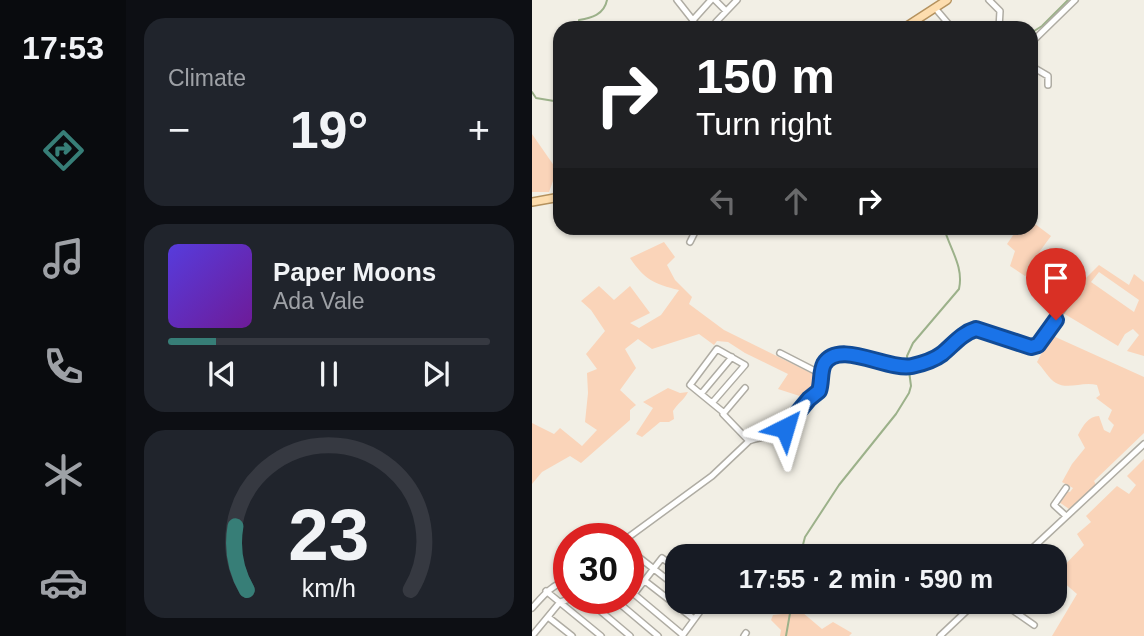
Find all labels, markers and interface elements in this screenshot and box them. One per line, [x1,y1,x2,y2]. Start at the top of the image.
text: 17:53 [22,30,104,66]
icon: right [581,49,672,140]
text: 150 m [696,49,835,103]
text: Climate [168,65,246,91]
text: 19° [290,101,368,159]
text: Turn right [696,106,832,142]
text: − [168,109,190,151]
text: + [468,109,490,151]
icon: directions [39,126,88,175]
icon: left [704,182,742,220]
icon: ahead [777,182,815,220]
icon: right [850,182,888,220]
icon: music [39,234,88,283]
pin [1026,248,1086,320]
text: Paper Moons [273,257,436,287]
icon: arrive [1037,259,1075,297]
text: Ada Vale [273,288,365,314]
icon: phone [39,342,88,391]
icon: previous [203,355,241,393]
icon: pause [310,355,348,393]
icon: next [417,355,455,393]
position arrow [748,391,822,465]
icon: climate [39,450,88,499]
text: 23 [289,494,369,575]
speed limit sign: 30 [553,523,644,614]
icon: car [39,558,88,607]
text: 17:55 · 2 min · 590 m [739,564,993,594]
text: km/h [302,574,356,602]

